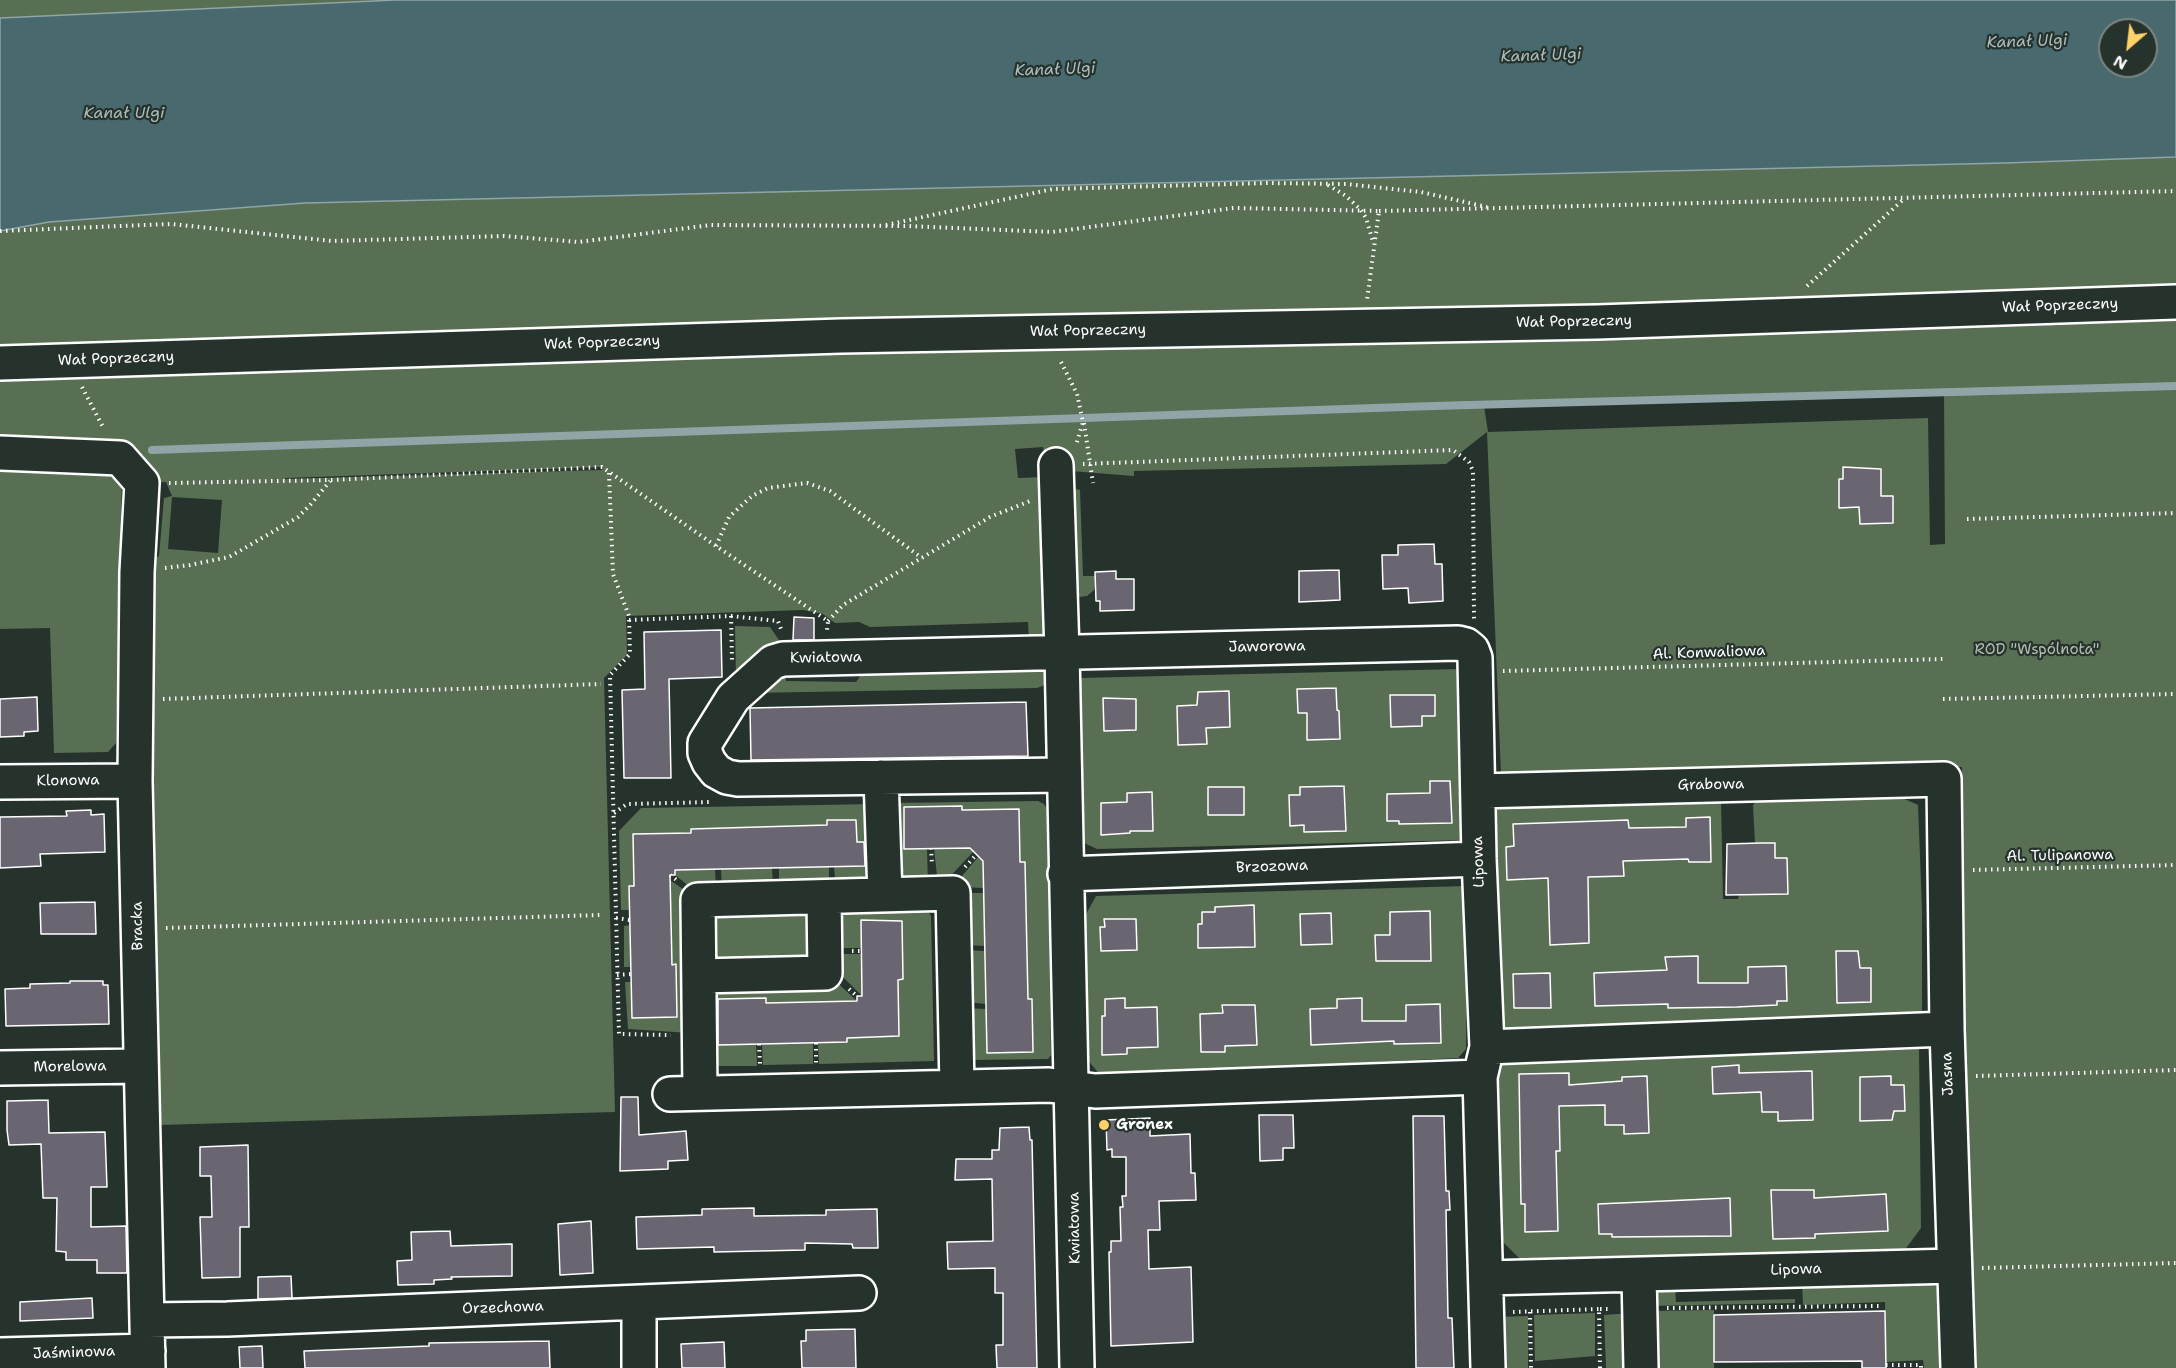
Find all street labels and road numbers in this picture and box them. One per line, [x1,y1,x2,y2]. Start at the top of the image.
street label: Wał Poprzeczny [2002,295,2118,317]
street label: Wał Poprzeczny [1516,312,1632,332]
street label: Wał Poprzeczny [1030,321,1146,341]
street label: Wał Poprzeczny [544,332,660,354]
street label: Wał Poprzeczny [58,348,174,370]
street label: Jaworowa [1228,637,1306,657]
street label: Al. Konwaliowa [1652,642,1766,664]
street label: Kwiatowa [790,648,862,668]
street label: Klonowa [36,771,100,791]
street label: Grabowa [1678,775,1744,795]
street label: Lipowa [1469,836,1489,888]
street label: Al. Tulipanowa [2006,846,2114,866]
street label: Brzozowa [1236,857,1308,877]
street label: Bracka [129,901,147,951]
street label: Jasna [1938,1052,1958,1096]
street label: Morelowa [33,1057,107,1077]
street label: Kwiatowa [1065,1192,1085,1264]
street label: Lipowa [1770,1260,1822,1280]
street label: Orzechowa [462,1298,544,1318]
street label: Jaśminowa [33,1343,115,1363]

